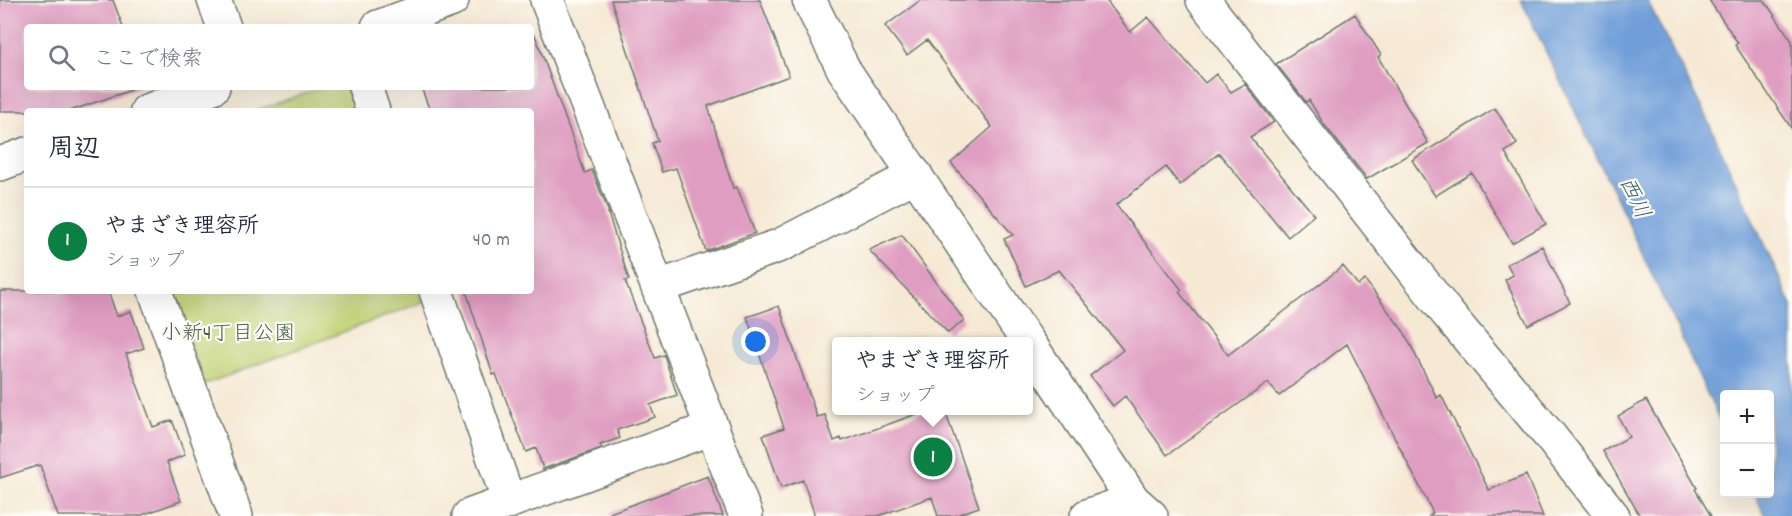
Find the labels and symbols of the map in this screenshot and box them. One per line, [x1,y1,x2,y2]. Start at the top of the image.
water label: 西川 [1609,172,1656,225]
park label: 小新4丁目公園 [161,320,295,350]
your location [741,327,770,356]
pin: 1 [914,434,952,480]

